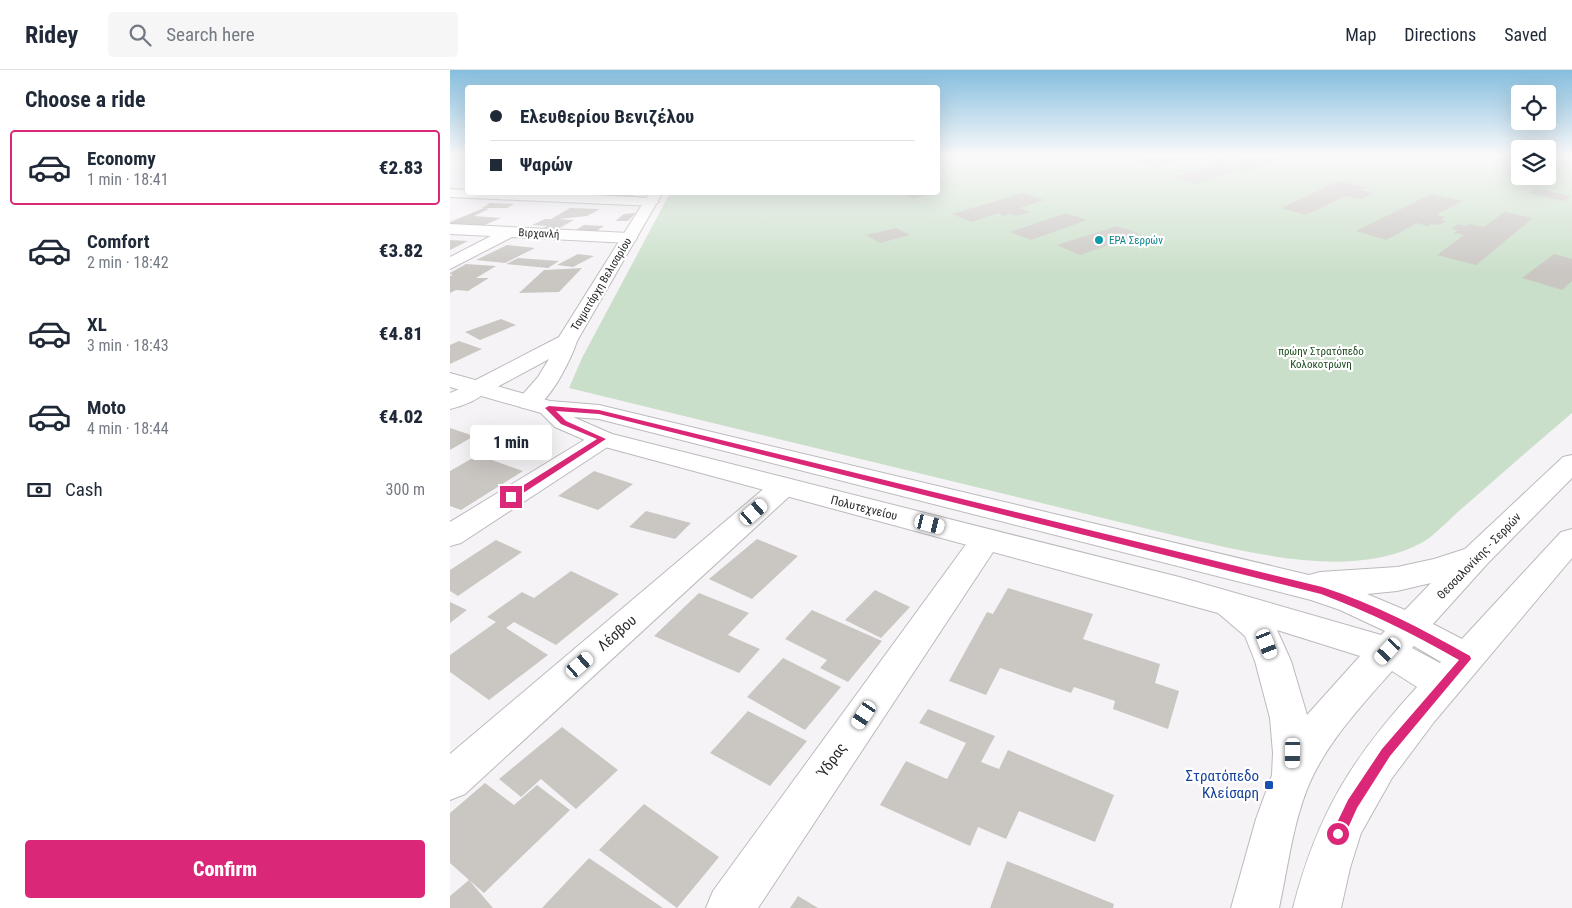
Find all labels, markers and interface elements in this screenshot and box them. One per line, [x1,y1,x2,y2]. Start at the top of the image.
search box [108,12,458,57]
text: Ridey [25,21,78,49]
icon: search [126,21,154,49]
text: Search here [166,23,255,46]
text: Map [1345,24,1376,45]
text: Directions [1404,24,1476,45]
text: Saved [1504,24,1547,45]
map controls [1511,85,1556,185]
button: locate [1511,85,1556,130]
text: Choose a ride [25,87,146,112]
text: Ελευθερίου Βενιζέλου [520,105,694,128]
button: layers [1511,140,1556,185]
icon: car [27,145,72,190]
text: Economy [87,147,156,170]
text: Ψαρών [520,153,573,176]
text: €2.83 [379,156,423,179]
text: 1 min · 18:41 [87,170,169,189]
street label: Βιρχανλή [518,226,560,241]
icon: car [27,228,72,273]
text: Comfort [87,230,150,253]
marker: ΕΡΑ Σερρών [1093,234,1105,246]
place label: ΕΡΑ Σερρών [1109,234,1163,247]
street label: Ταγματάρχη Βελισαρίου [569,235,634,333]
text: €3.82 [379,239,423,262]
text: 2 min · 18:42 [87,253,169,272]
icon: car [27,311,72,356]
text: XL [87,313,107,336]
text: €4.81 [379,322,423,345]
text: 3 min · 18:43 [87,336,169,355]
park label: πρώην Στρατόπεδο Κολοκοτρώνη [1278,345,1364,371]
icon: car [27,394,72,439]
text: Moto [87,396,126,419]
text: €4.02 [379,405,423,428]
text: 4 min · 18:44 [87,419,169,438]
callout: 1 min [470,424,552,460]
text: 1 min [493,433,529,452]
icon: cash [25,476,53,504]
text: Cash [65,478,103,501]
text: 300 m [386,480,425,499]
route end [500,486,522,508]
street label: Πολυτεχνείου [829,493,899,523]
car [737,496,770,528]
street label: Θεσσαλονίκης - Σερρών [1434,510,1524,602]
car [913,513,946,535]
street label: Λέσβου [594,611,640,655]
car [1254,627,1279,661]
car [1372,635,1403,667]
car [563,649,596,681]
car [849,698,878,732]
car [1285,738,1300,768]
street label: Ύδρας [813,739,850,782]
place label: Στρατόπεδο Κλείσαρη [1185,767,1259,802]
marker: Στρατόπεδο Κλείσαρη [1263,779,1275,791]
route start [1327,823,1349,845]
button: Confirm [25,840,425,898]

